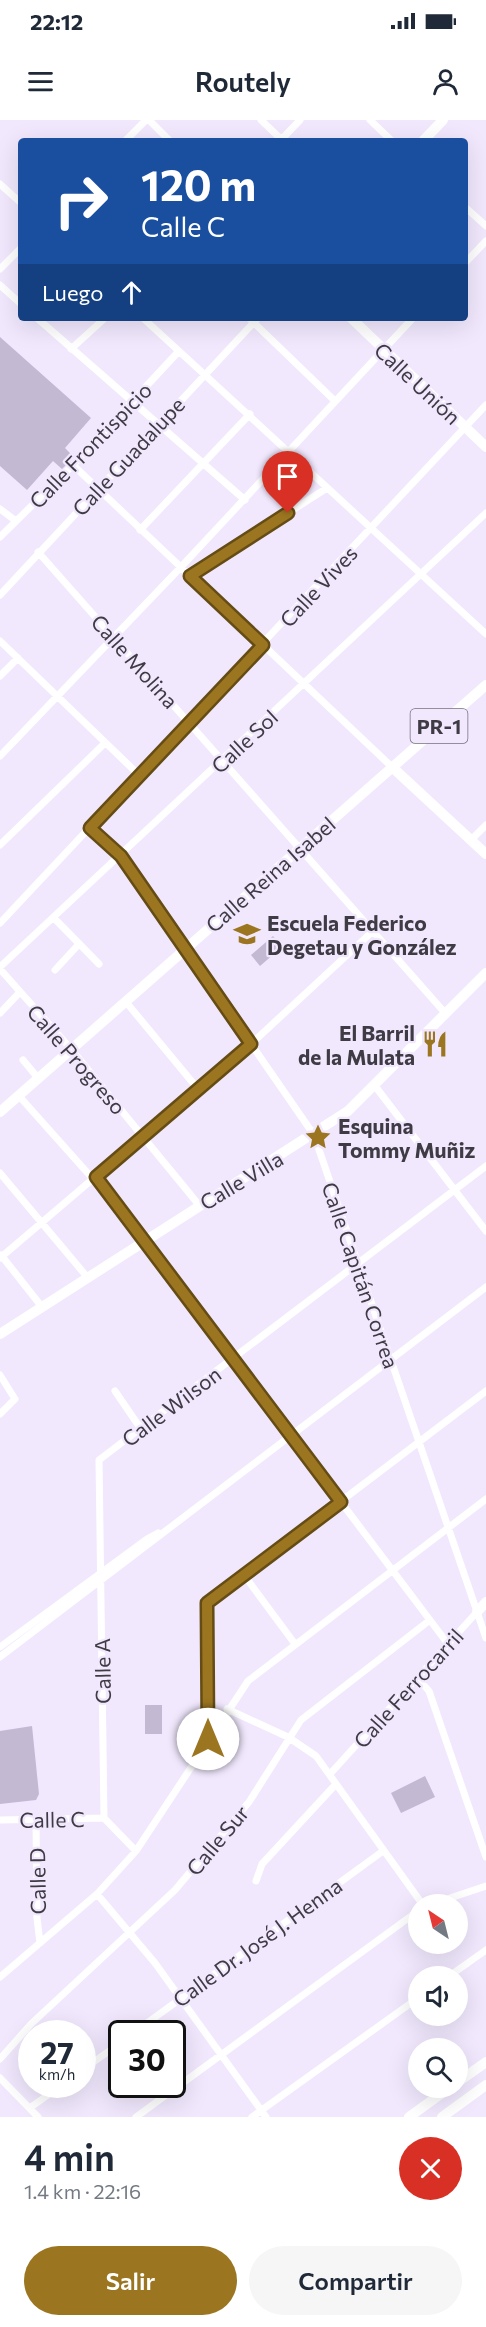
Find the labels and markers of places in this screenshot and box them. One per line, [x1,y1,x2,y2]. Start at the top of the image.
pin [262,451,313,513]
place label: Escuela Federico Degetau y González [267,910,457,959]
school or university icon: Escuela Federico Degetau y González [232,919,262,949]
place label: El Barril de la Mulata [298,1020,415,1069]
restaurant icon: El Barril de la Mulata [420,1029,450,1059]
place label: Esquina Tommy Muñiz [338,1113,476,1162]
place icon: Esquina Tommy Muñiz [303,1122,333,1152]

